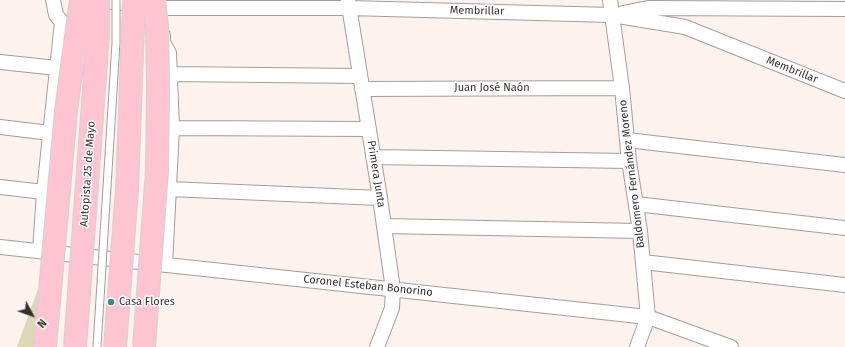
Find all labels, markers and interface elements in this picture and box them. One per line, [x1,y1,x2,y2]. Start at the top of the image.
street label: Membrillar [450,4,504,18]
street label: Membrillar [764,54,820,86]
street label: Juan José Naón [454,81,530,95]
street label: Baldomero Fernández Moreno [616,99,648,249]
street label: Autopista 25 de Mayo [78,121,98,227]
street label: Primera Junta [364,139,388,209]
street label: Coronel Esteban Bonorino [303,273,433,299]
north arrow [12,295,52,335]
place label: Casa Flores [119,295,175,309]
marker: Casa Flores [106,297,116,307]
text: N [34,316,49,330]

